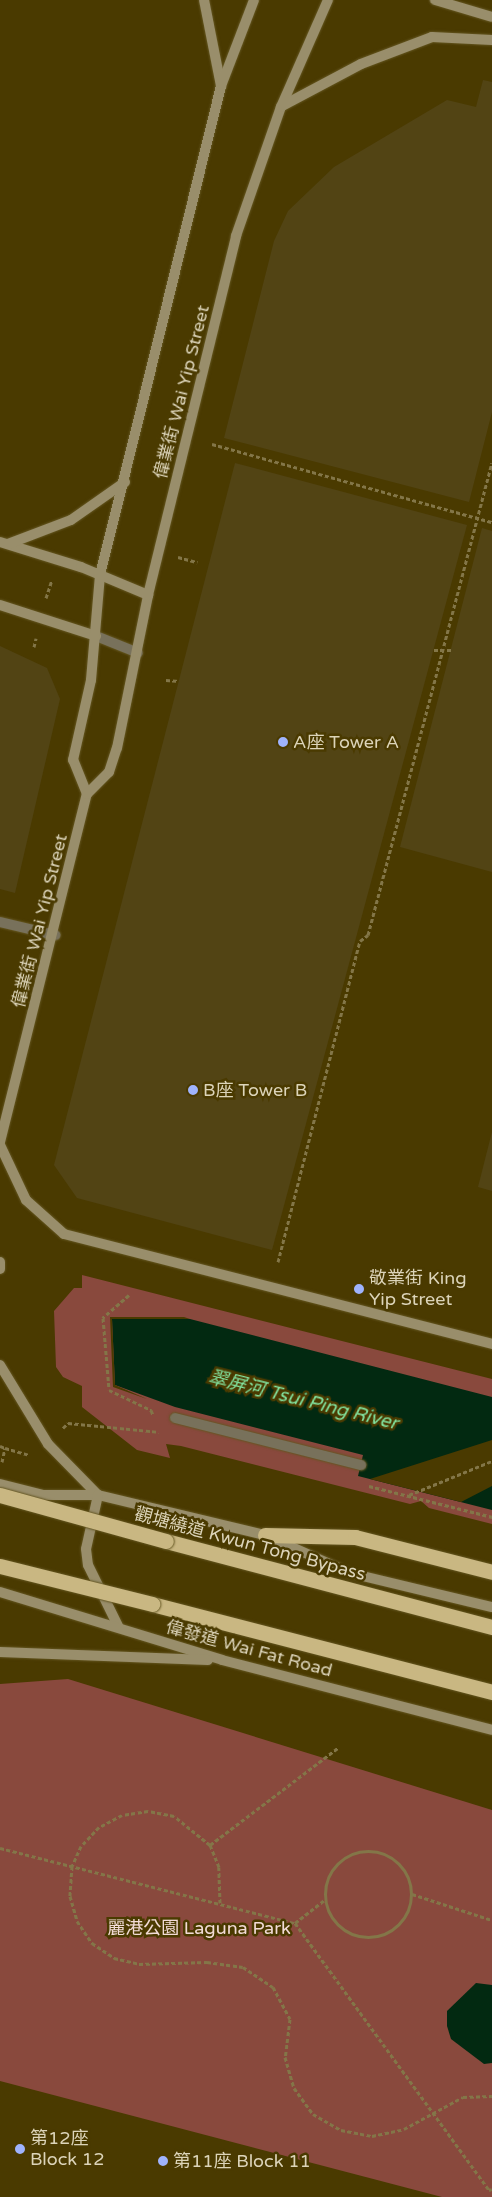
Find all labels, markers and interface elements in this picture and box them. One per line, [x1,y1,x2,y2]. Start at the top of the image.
street label: 偉業街 Wai Yip Street [150,303,214,481]
place label: A座 Tower A [293,731,399,753]
marker: A座 Tower A [277,736,289,748]
street label: 偉業街 Wai Yip Street [8,832,72,1010]
place label: B座 Tower B [203,1079,307,1101]
marker: B座 Tower B [187,1084,199,1096]
place label: 敬業街 King Yip Street [369,1268,467,1310]
marker: 敬業街 King Yip Street [353,1283,365,1295]
water label: 翠屏河 Tsui Ping River [206,1366,400,1436]
street label: 觀塘繞道 Kwun Tong Bypass [132,1503,368,1585]
street label: 偉發道 Wai Fat Road [163,1616,335,1682]
park label: 麗港公園 Laguna Park [107,1917,291,1939]
place label: 第12座 Block 12 [30,2128,104,2170]
marker: 第12座 Block 12 [14,2143,26,2155]
place label: 第11座 Block 11 [173,2150,311,2172]
marker: 第11座 Block 11 [157,2155,169,2167]

